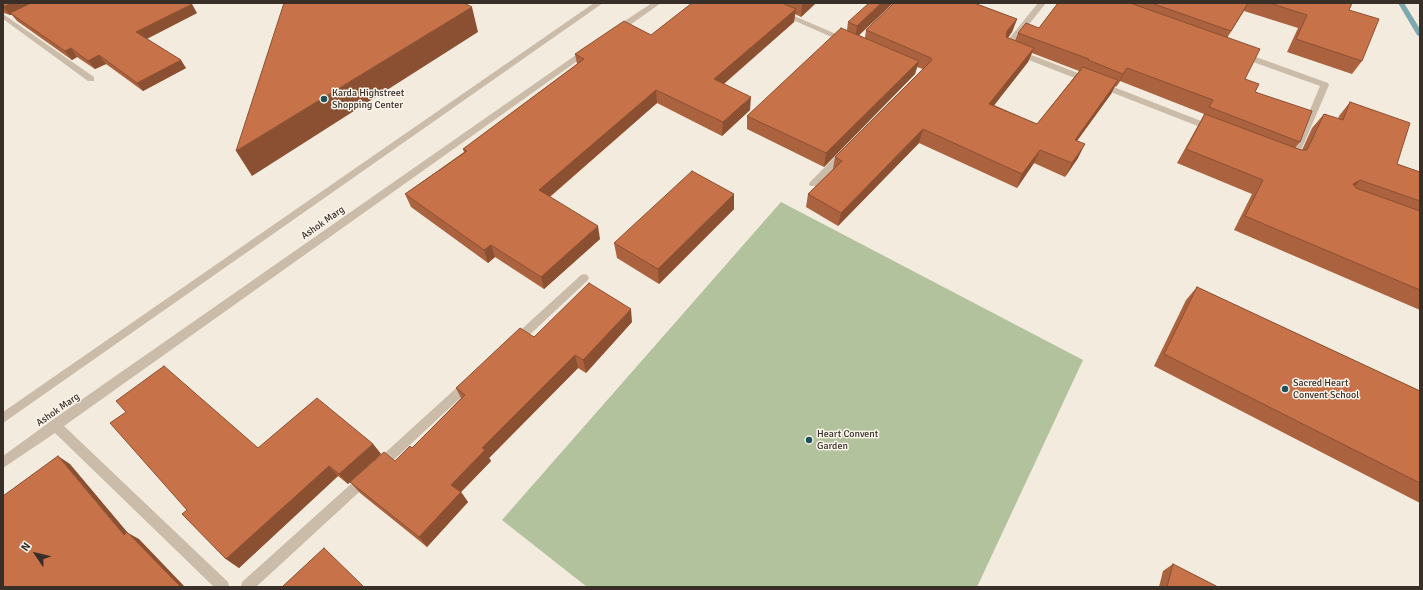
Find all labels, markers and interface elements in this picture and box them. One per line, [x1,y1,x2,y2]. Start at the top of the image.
place label: Karda Highstreet Shopping Center [332,87,404,110]
marker: Karda Highstreet Shopping Center [319,94,329,104]
street label: Ashok Marg [299,204,347,242]
place label: Sacred Heart Convent School [1293,377,1359,400]
marker: Sacred Heart Convent School [1280,384,1290,394]
street label: Ashok Marg [34,391,82,429]
place label: Heart Convent Garden [817,428,878,452]
marker: Heart Convent Garden [804,435,814,445]
north arrow [16,534,56,574]
text: N [18,540,33,554]

